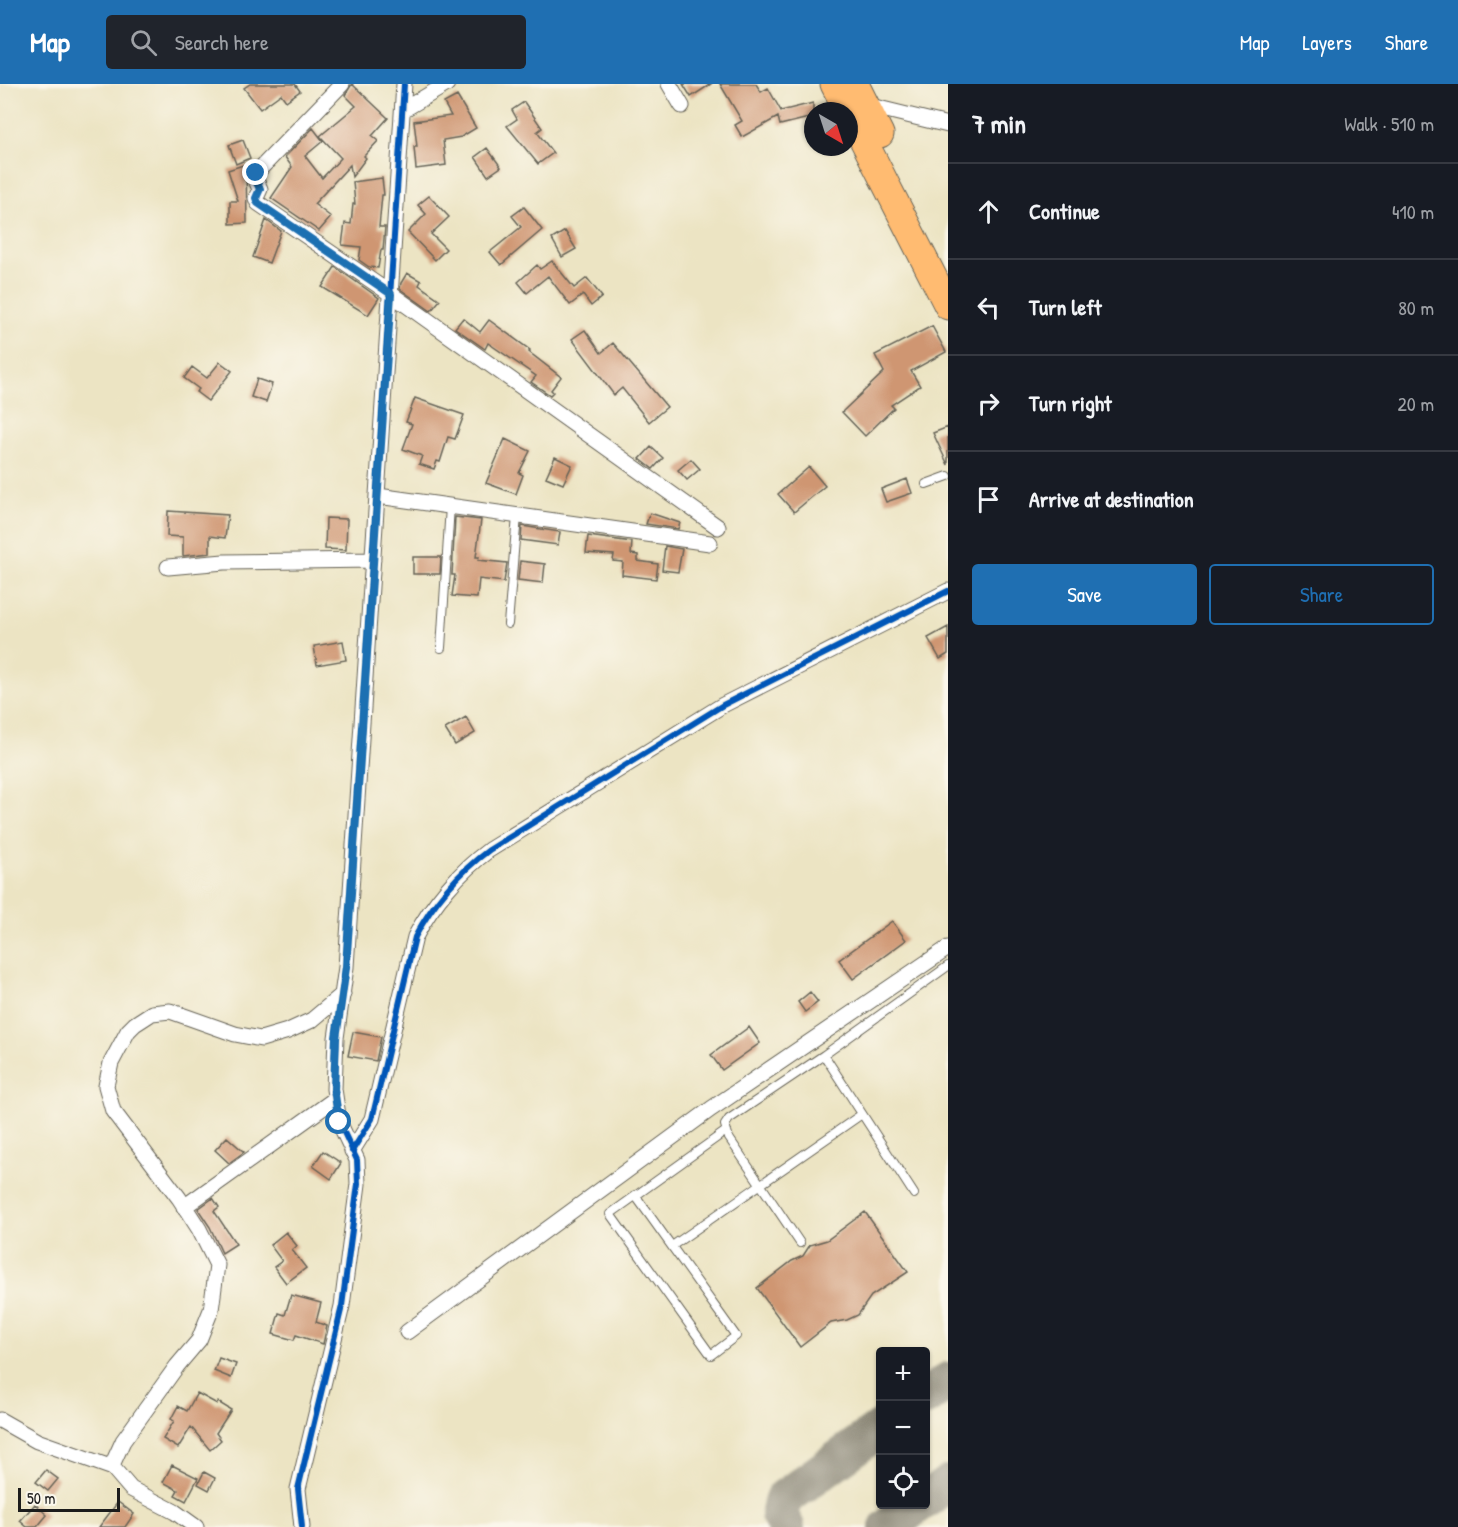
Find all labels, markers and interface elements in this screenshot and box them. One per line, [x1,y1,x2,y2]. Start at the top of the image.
search box [106,15,526,69]
text: Map [30,23,70,61]
icon: search [127,26,160,59]
text: Search here [175,27,269,57]
text: Map [1240,28,1269,57]
text: Layers [1302,28,1352,57]
text: Share [1385,28,1428,57]
north arrow [804,102,858,156]
text: 7 min [972,106,1026,141]
text: Walk · 510 m [1344,110,1434,137]
route end [242,159,268,185]
icon: ahead [972,195,1005,228]
text: Continue [1029,196,1100,226]
text: 410 m [1392,198,1434,225]
icon: left [972,291,1005,324]
text: Turn left [1029,292,1102,322]
text: 80 m [1398,294,1434,321]
icon: right [972,387,1005,420]
text: Turn right [1029,388,1112,418]
text: 20 m [1397,390,1434,417]
icon: arrive [972,483,1005,516]
text: Arrive at destination [1029,484,1194,514]
button: Save [972,564,1197,625]
button: Share [1209,564,1434,625]
route start [325,1108,351,1134]
map controls [876,1347,930,1509]
button: + [876,1347,930,1401]
button: − [876,1401,930,1455]
button: locate [876,1455,930,1509]
scale bar [18,1485,120,1512]
text: 50 m [27,1487,56,1509]

